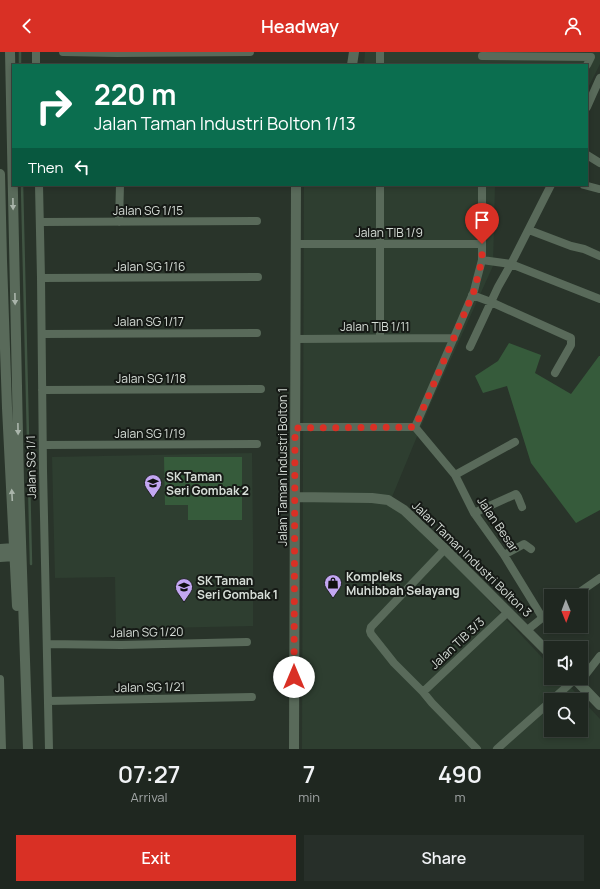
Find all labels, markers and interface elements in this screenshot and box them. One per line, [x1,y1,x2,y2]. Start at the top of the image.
text: Headway [261,14,339,38]
icon: back [16,15,38,37]
icon: person [562,15,584,37]
text: 220 m [94,75,177,113]
icon: right [28,80,80,132]
text: Jalan Taman Industri Bolton 1/13 [94,111,356,135]
icon: left [71,156,93,178]
text: Then [28,157,63,178]
one-way arrow [10,198,16,211]
street label: Jalan SG 1/15 [113,202,183,219]
pin [465,203,499,244]
icon: arrive [471,209,493,231]
street label: Jalan TIB 1/9 [355,224,423,241]
street label: Jalan SG 1/16 [115,258,185,275]
one-way arrow [12,293,18,306]
street label: Jalan SG 1/17 [114,313,184,330]
street label: Jalan TIB 1/11 [340,318,410,335]
street label: Jalan SG 1/18 [116,370,186,387]
street label: Jalan Taman Industri Bolton 1 [274,388,291,546]
one-way arrow [15,423,21,436]
street label: Jalan SG 1/19 [115,425,185,442]
street label: Jalan SG 1/1 [22,435,40,499]
place label: SK Taman Seri Gombak 2 [166,468,249,499]
school or university icon: SK Taman Seri Gombak 2 [143,473,163,498]
one-way arrow [8,489,15,501]
street label: Jalan Besar [473,493,523,555]
street label: Jalan Taman Industri Bolton 3 [408,497,536,621]
place label: Kompleks Muhibbah Selayang [346,568,460,599]
place label: SK Taman Seri Gombak 1 [197,572,278,603]
shop icon: Kompleks Muhibbah Selayang [323,573,343,598]
school or university icon: SK Taman Seri Gombak 1 [174,577,194,602]
north arrow [544,589,588,633]
map controls [544,589,588,737]
street label: Jalan TIB 3/3 [426,613,488,673]
street label: Jalan SG 1/20 [110,623,184,641]
button: sound [544,641,588,685]
position arrow [273,656,315,698]
street label: Jalan SG 1/21 [115,678,185,696]
button: search [544,693,588,737]
text: 07:27 [118,757,180,790]
text: 7 [303,757,315,790]
text: 490 [438,757,482,790]
text: Arrival [131,788,168,806]
text: min [298,788,320,806]
text: m [454,788,465,806]
button: Exit [16,835,296,881]
button: Share [304,835,584,881]

